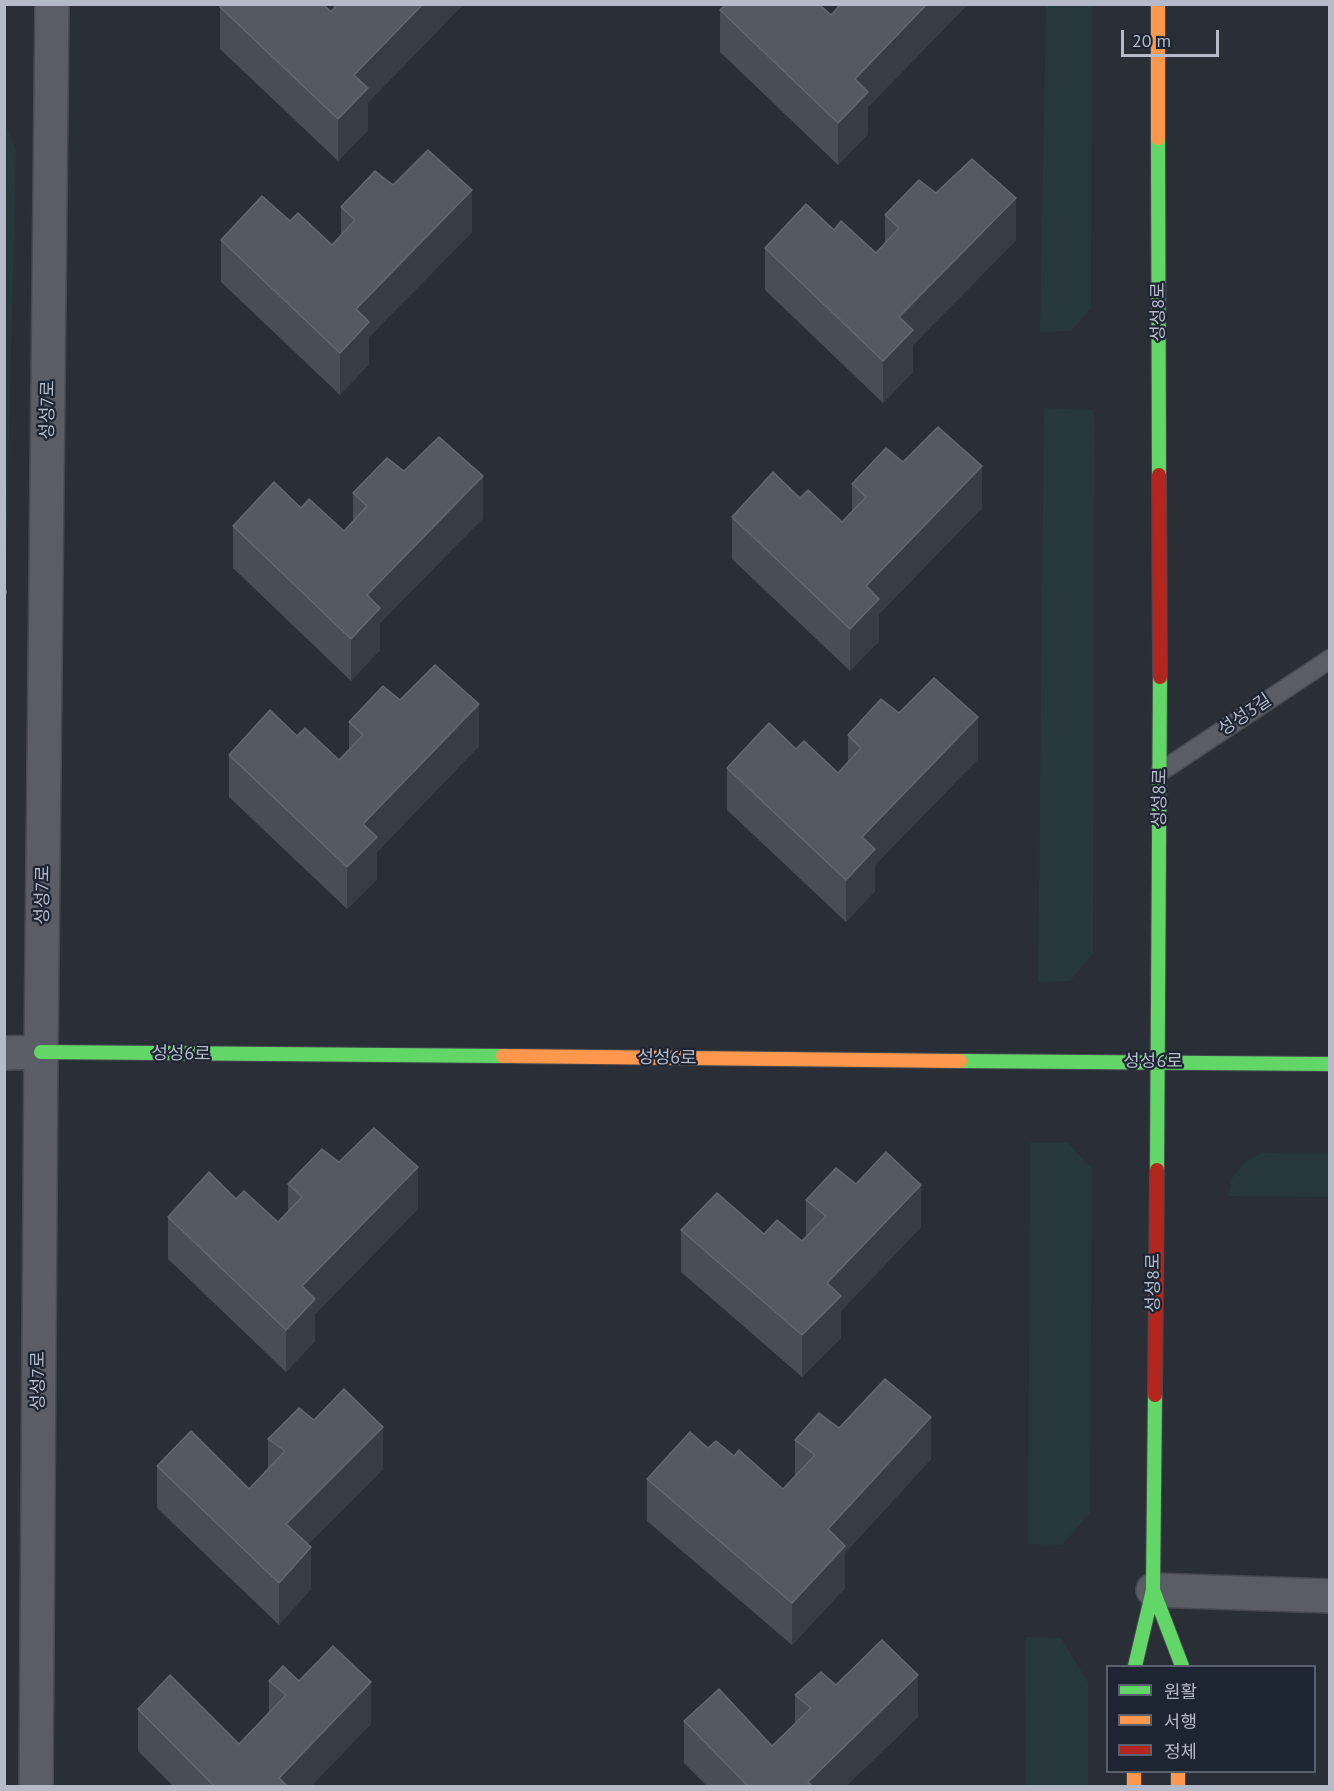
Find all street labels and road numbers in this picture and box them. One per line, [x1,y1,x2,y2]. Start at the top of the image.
street label: 성성8로 [1148,282,1170,342]
street label: 성성7로 [37,380,59,440]
street label: 성성3길 [1214,689,1276,741]
street label: 성성8로 [1149,768,1171,828]
street label: 성성7로 [32,865,54,925]
street label: 성성6로 [151,1043,211,1065]
street label: 성성6로 [637,1047,697,1069]
street label: 성성6로 [1123,1051,1183,1073]
street label: 성성8로 [1143,1253,1165,1313]
street label: 성성7로 [28,1351,50,1411]

